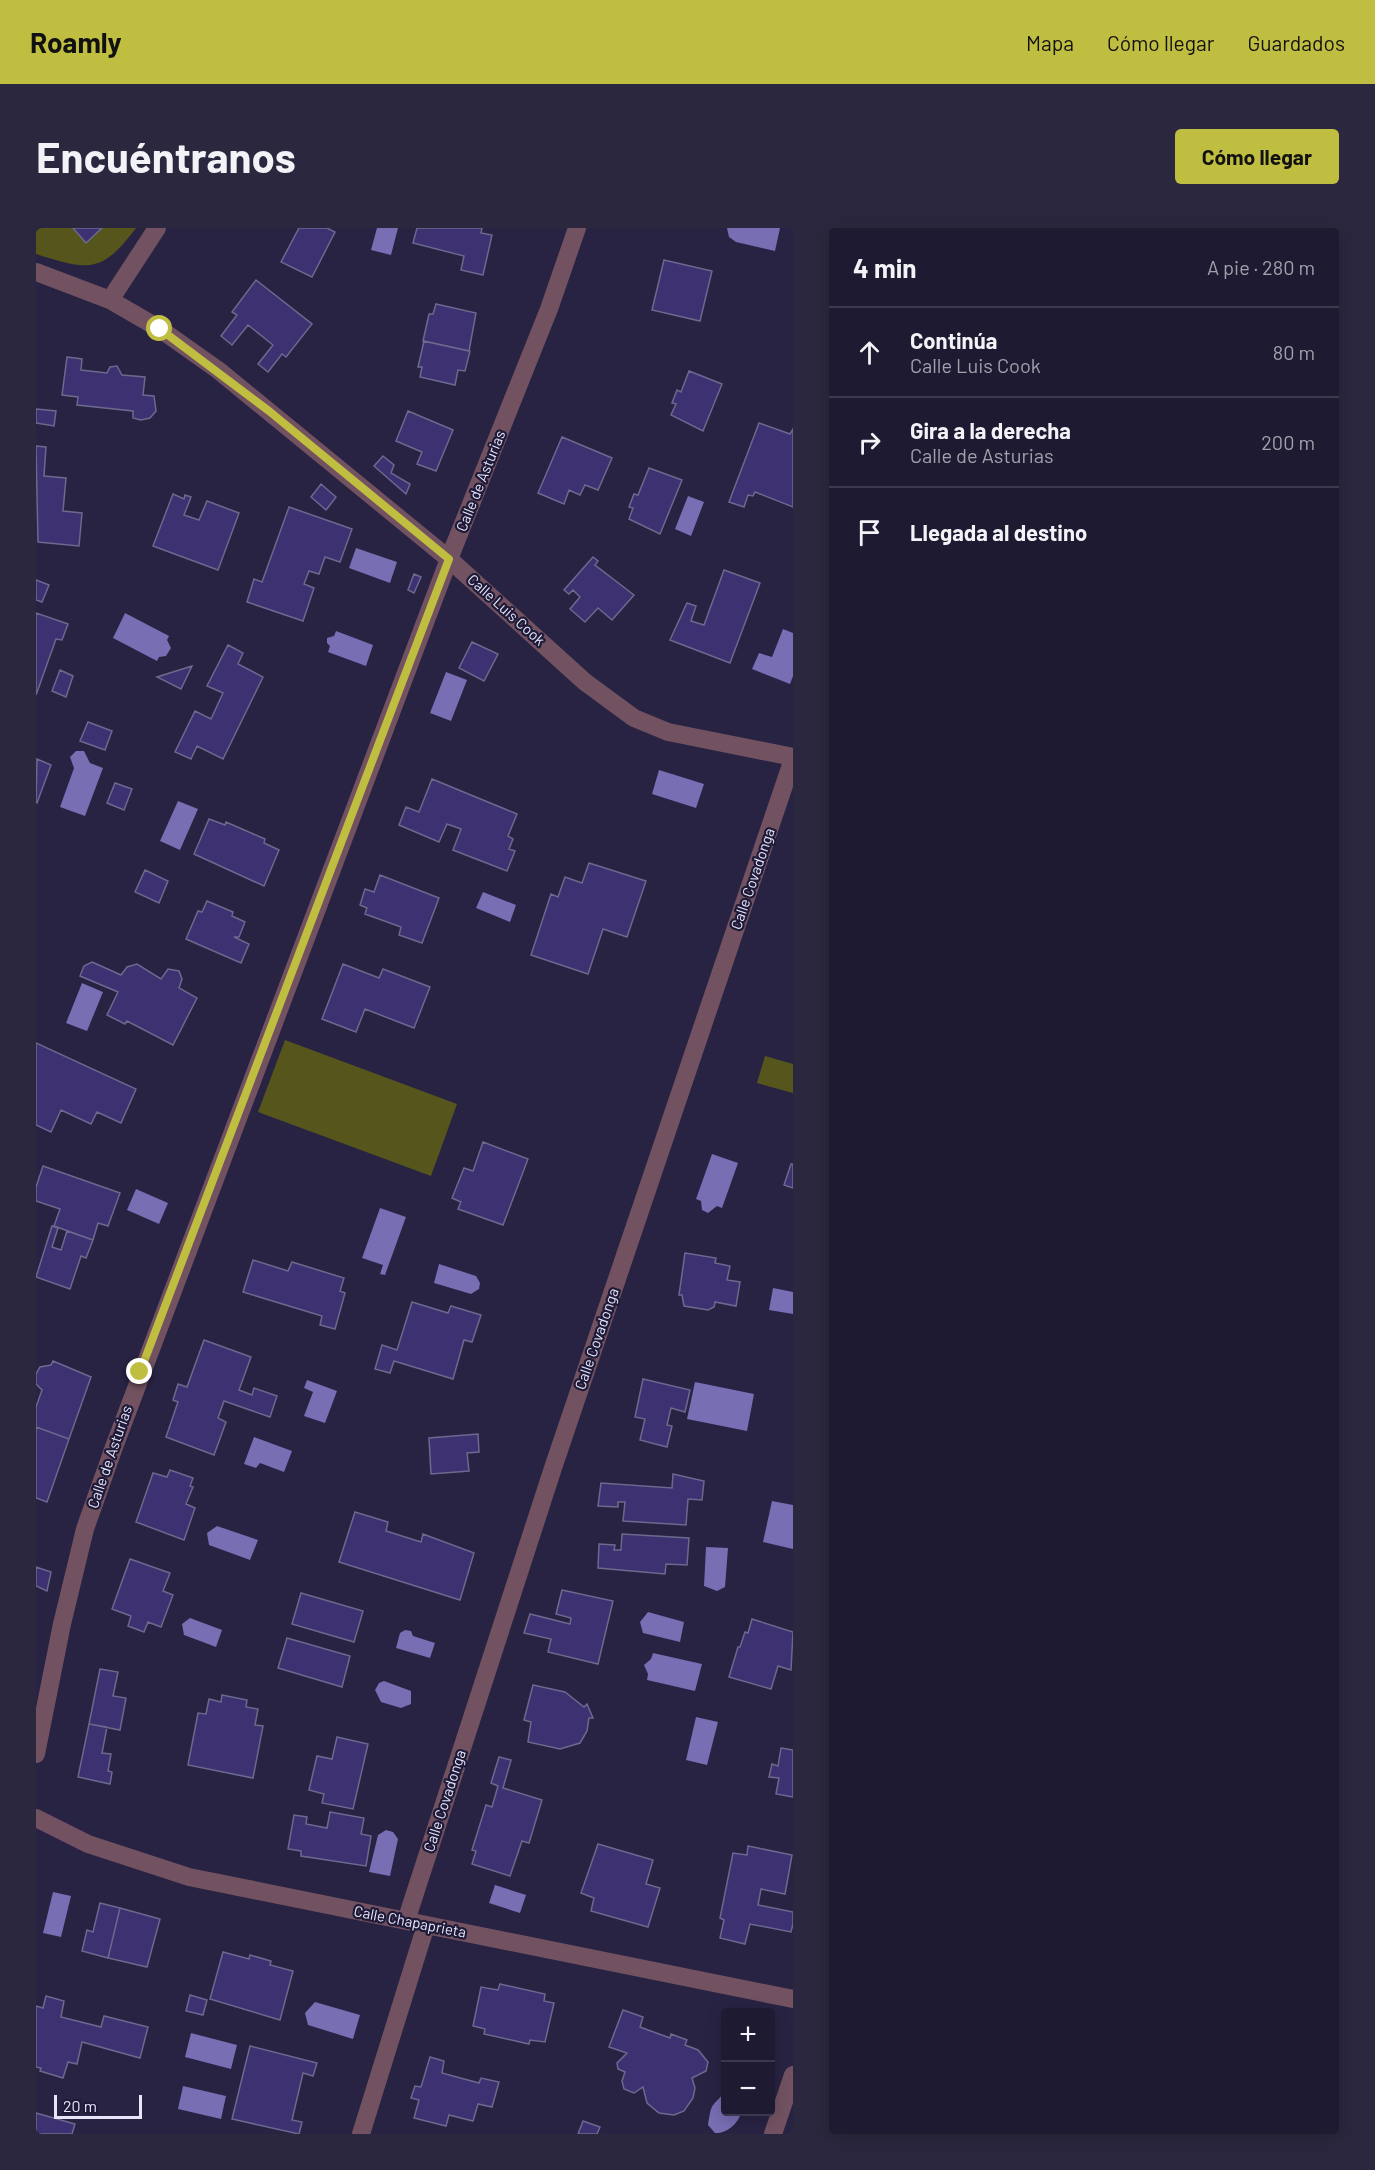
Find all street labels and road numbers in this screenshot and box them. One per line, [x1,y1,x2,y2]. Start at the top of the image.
street label: Calle de Asturias [452,427,509,534]
street label: Calle Luis Cook [464,570,550,649]
street label: Calle Covadonga [726,825,778,932]
street label: Calle Covadonga [570,1285,622,1392]
street label: Calle de Asturias [83,1403,135,1511]
street label: Calle Covadonga [419,1747,469,1854]
street label: Calle Chapaprieta [353,1901,468,1941]

